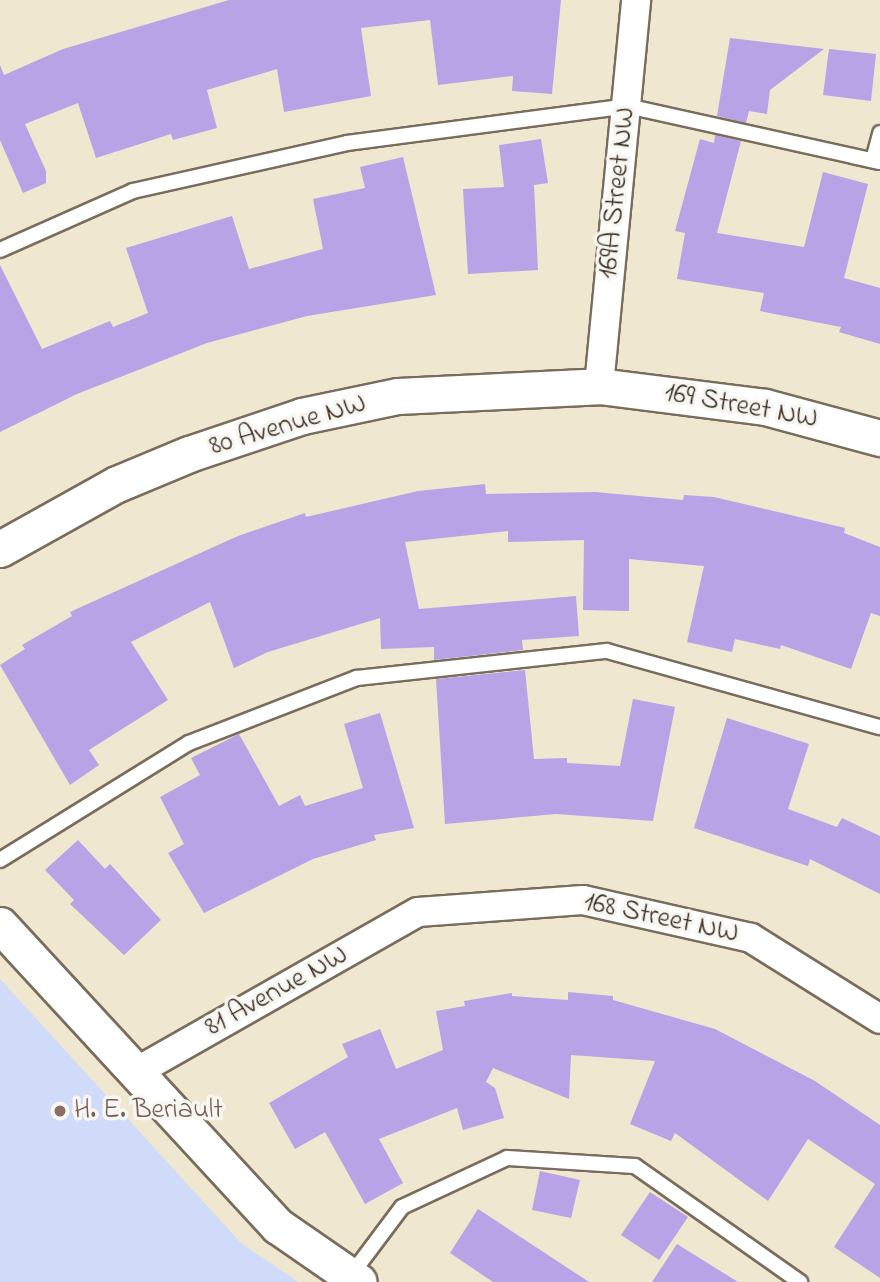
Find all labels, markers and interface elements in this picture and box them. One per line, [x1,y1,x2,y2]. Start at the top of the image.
street label: 169A Street NW [592,106,644,280]
street label: 169 Street NW [662,377,820,437]
street label: 80 Avenue NW [206,388,370,464]
street label: 168 Street NW [581,886,741,952]
street label: 81 Avenue NW [200,939,354,1045]
place label: H. E. Beriault [74,1094,223,1128]
marker: H. E. Beriault [52,1103,68,1119]

